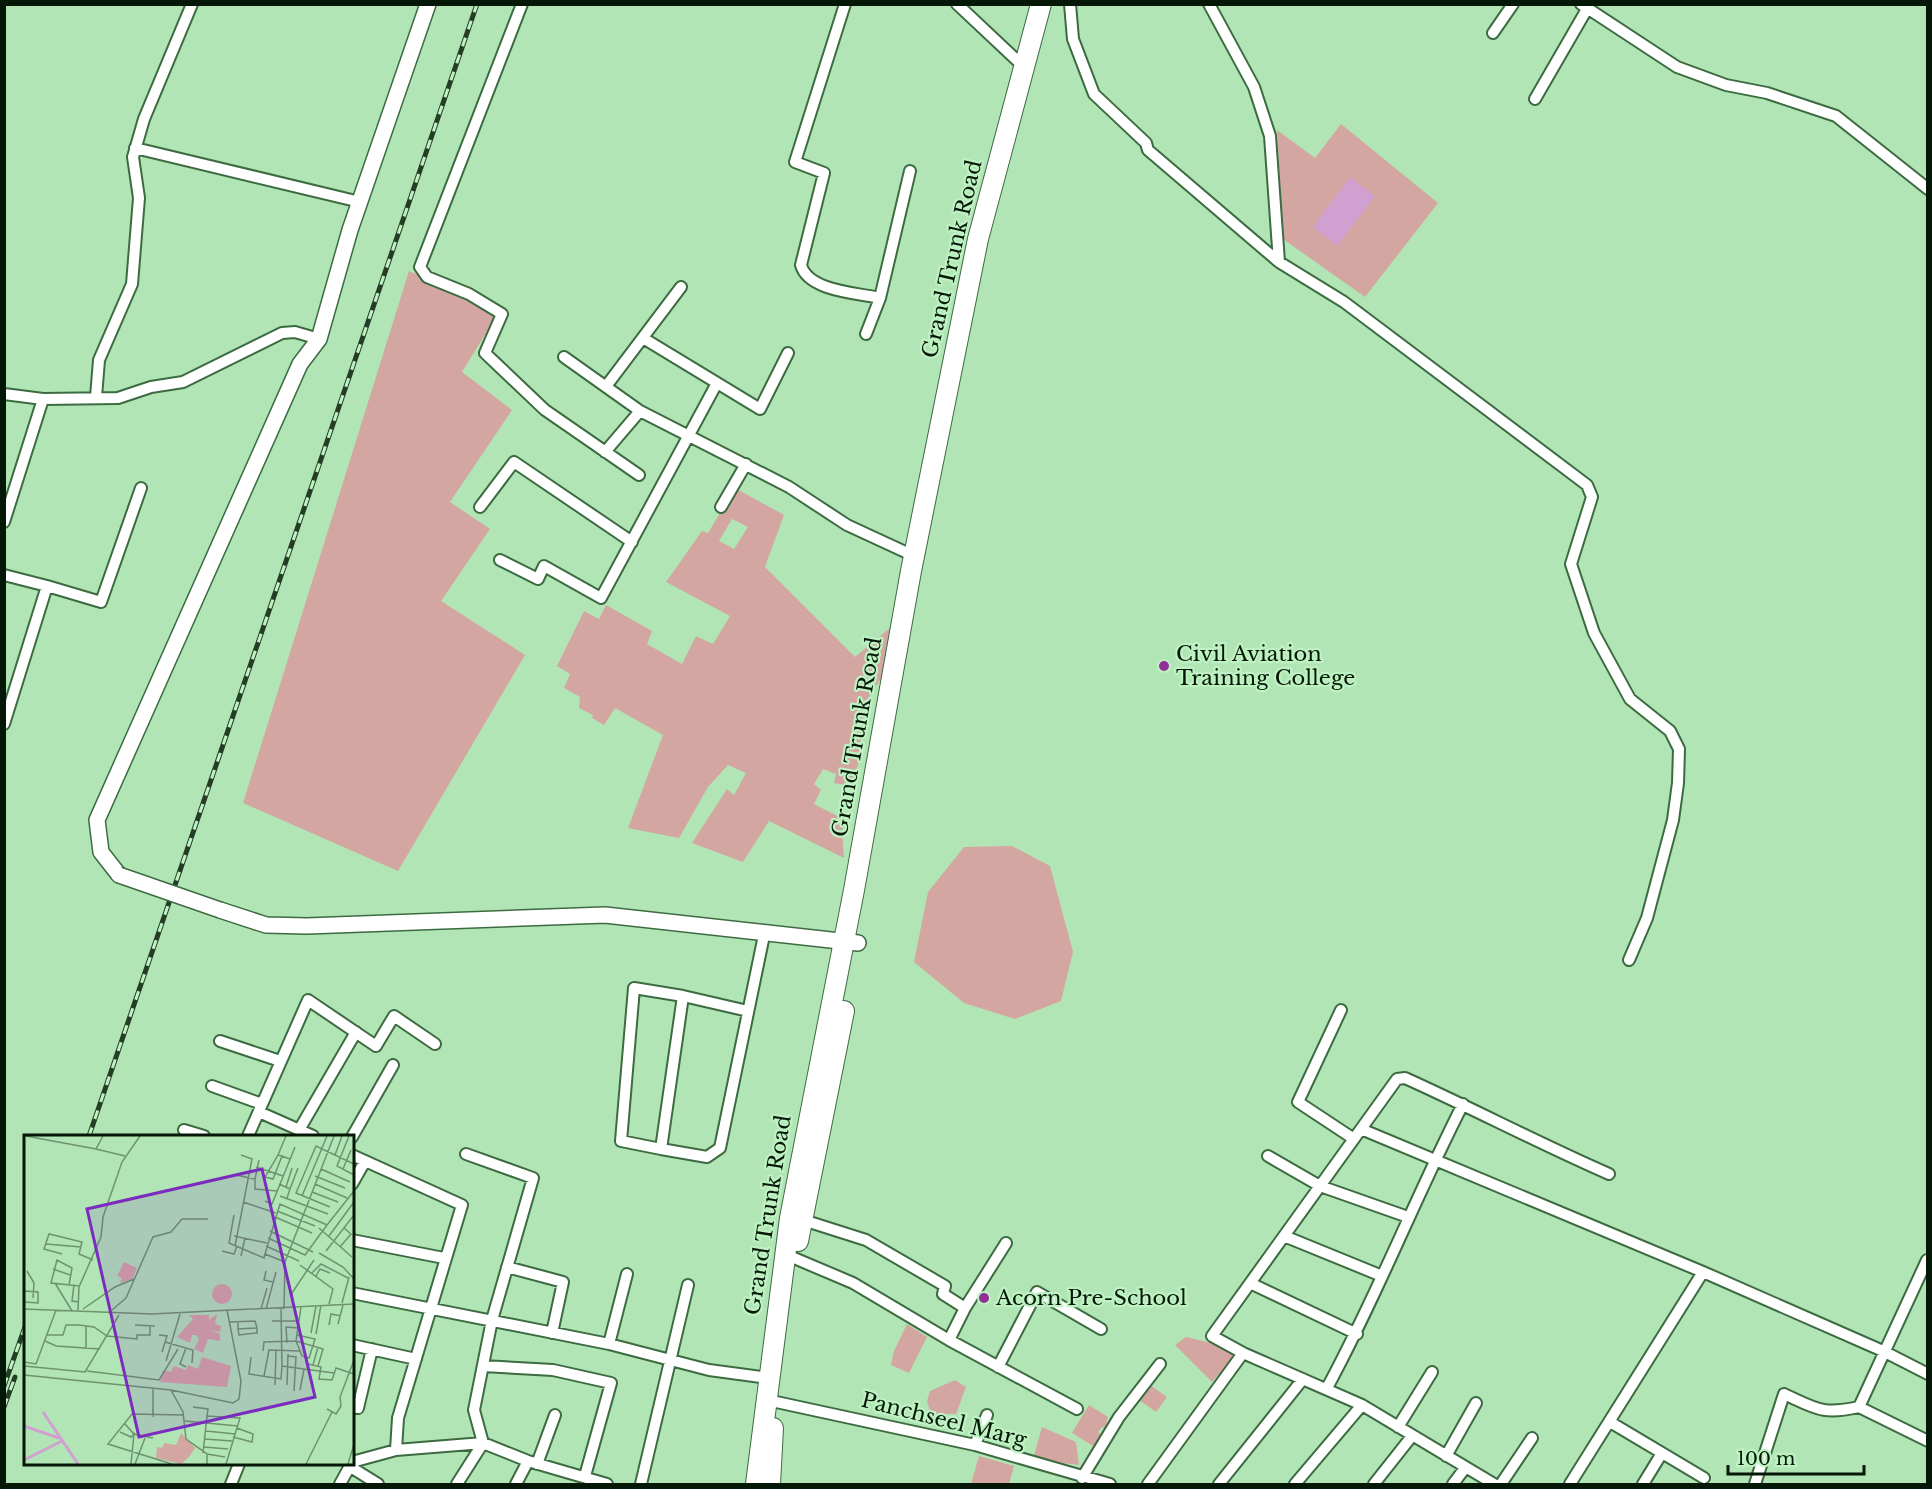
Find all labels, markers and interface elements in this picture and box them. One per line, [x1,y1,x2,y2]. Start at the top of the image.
street label: Grand Trunk Road [917,157,987,361]
street label: Grand Trunk Road [827,635,887,839]
place label: Civil Aviation Training College [1176,641,1355,691]
marker: Civil Aviation Training College [1157,659,1171,673]
street label: Grand Trunk Road [739,1113,797,1317]
inset map [24,1135,354,1465]
place label: Acorn Pre-School [995,1285,1187,1311]
marker: Acorn Pre-School [977,1291,991,1305]
street label: Panchseel Marg [859,1387,1030,1453]
scale bar [1728,1438,1864,1476]
text: 100 m [1737,1448,1795,1470]

